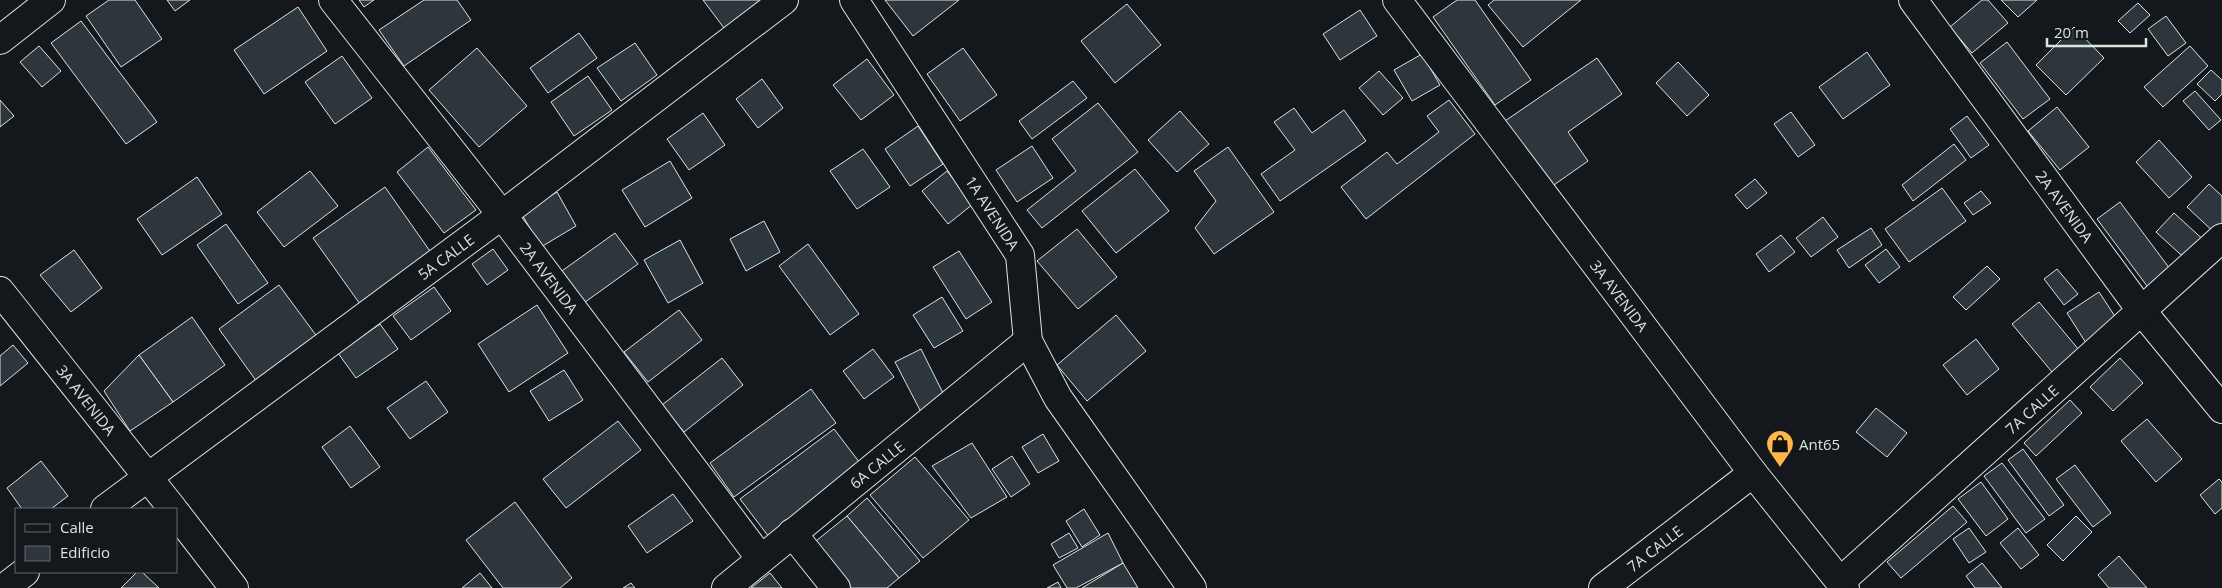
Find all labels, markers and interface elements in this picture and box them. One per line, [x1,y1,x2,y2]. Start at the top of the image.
scale bar [2047,15,2146,47]
text: 20 m [2054,22,2089,42]
street label: 2A AVENIDA [2032,166,2098,247]
street label: 1A AVENIDA [961,172,1024,254]
street label: 5A CALLE [414,229,478,284]
street label: 2A AVENIDA [516,238,583,318]
street label: 3A AVENIDA [1586,256,1653,336]
street label: 3A AVENIDA [52,361,121,440]
street label: 7A CALLE [2001,380,2063,439]
shop icon: Ant65 [1765,429,1795,468]
place label: Ant65 [1799,434,1840,454]
street label: 6A CALLE [845,436,908,493]
legend [15,508,178,573]
text: Calle [60,517,94,537]
street label: 7A CALLE [1623,521,1686,576]
text: Edificio [60,542,110,562]

